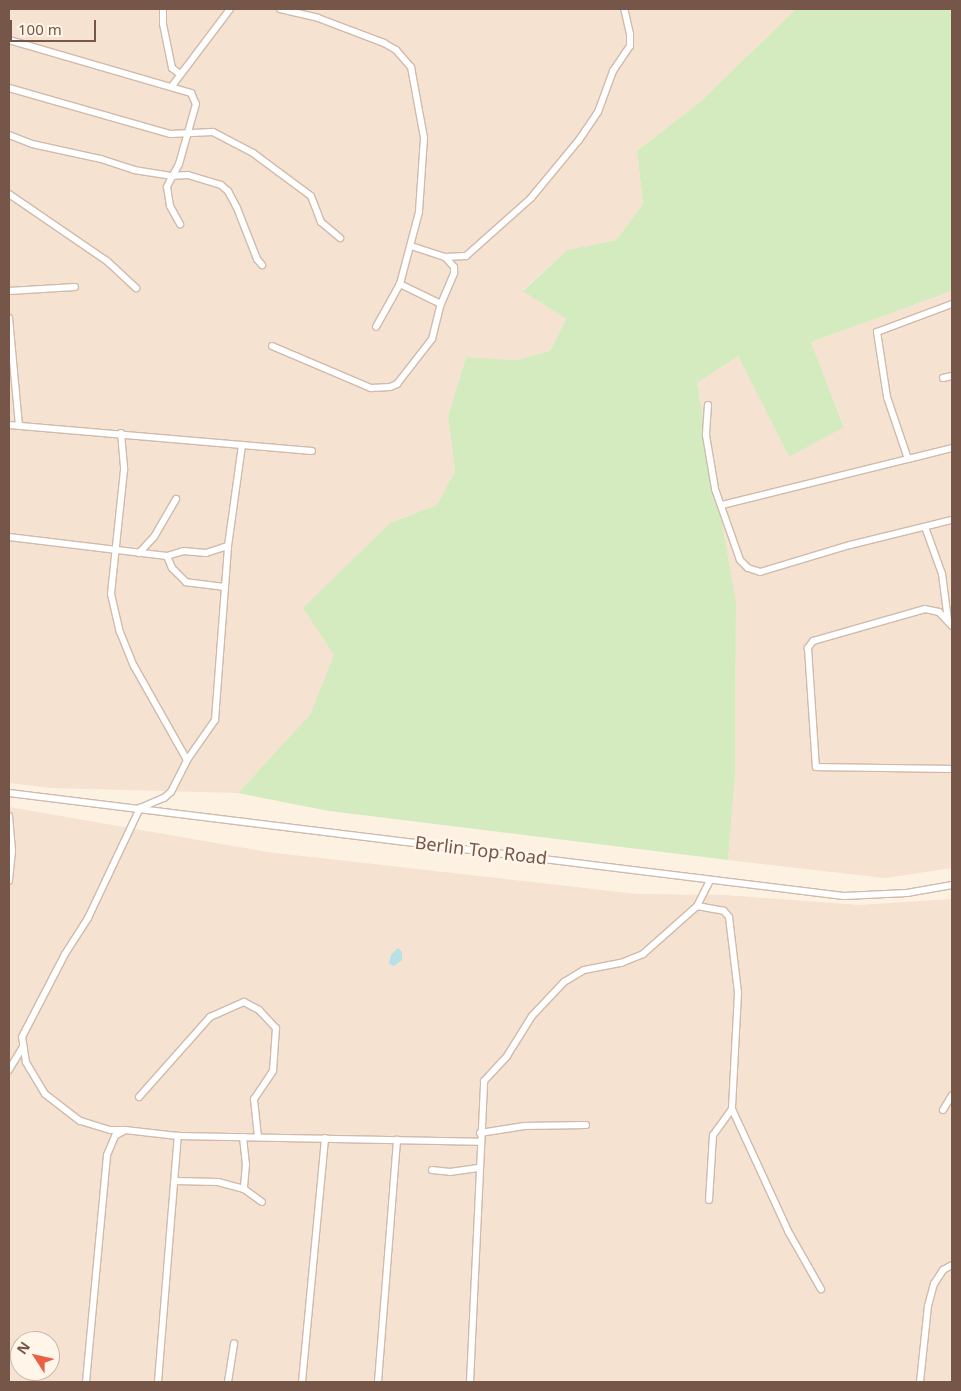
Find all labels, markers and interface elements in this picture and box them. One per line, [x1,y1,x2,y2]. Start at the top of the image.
scale bar [12,10,99,42]
text: 100 m [18,19,62,39]
street label: Berlin Top Road [414,831,548,869]
north arrow [10,1331,60,1381]
text: N [12,1338,34,1358]

